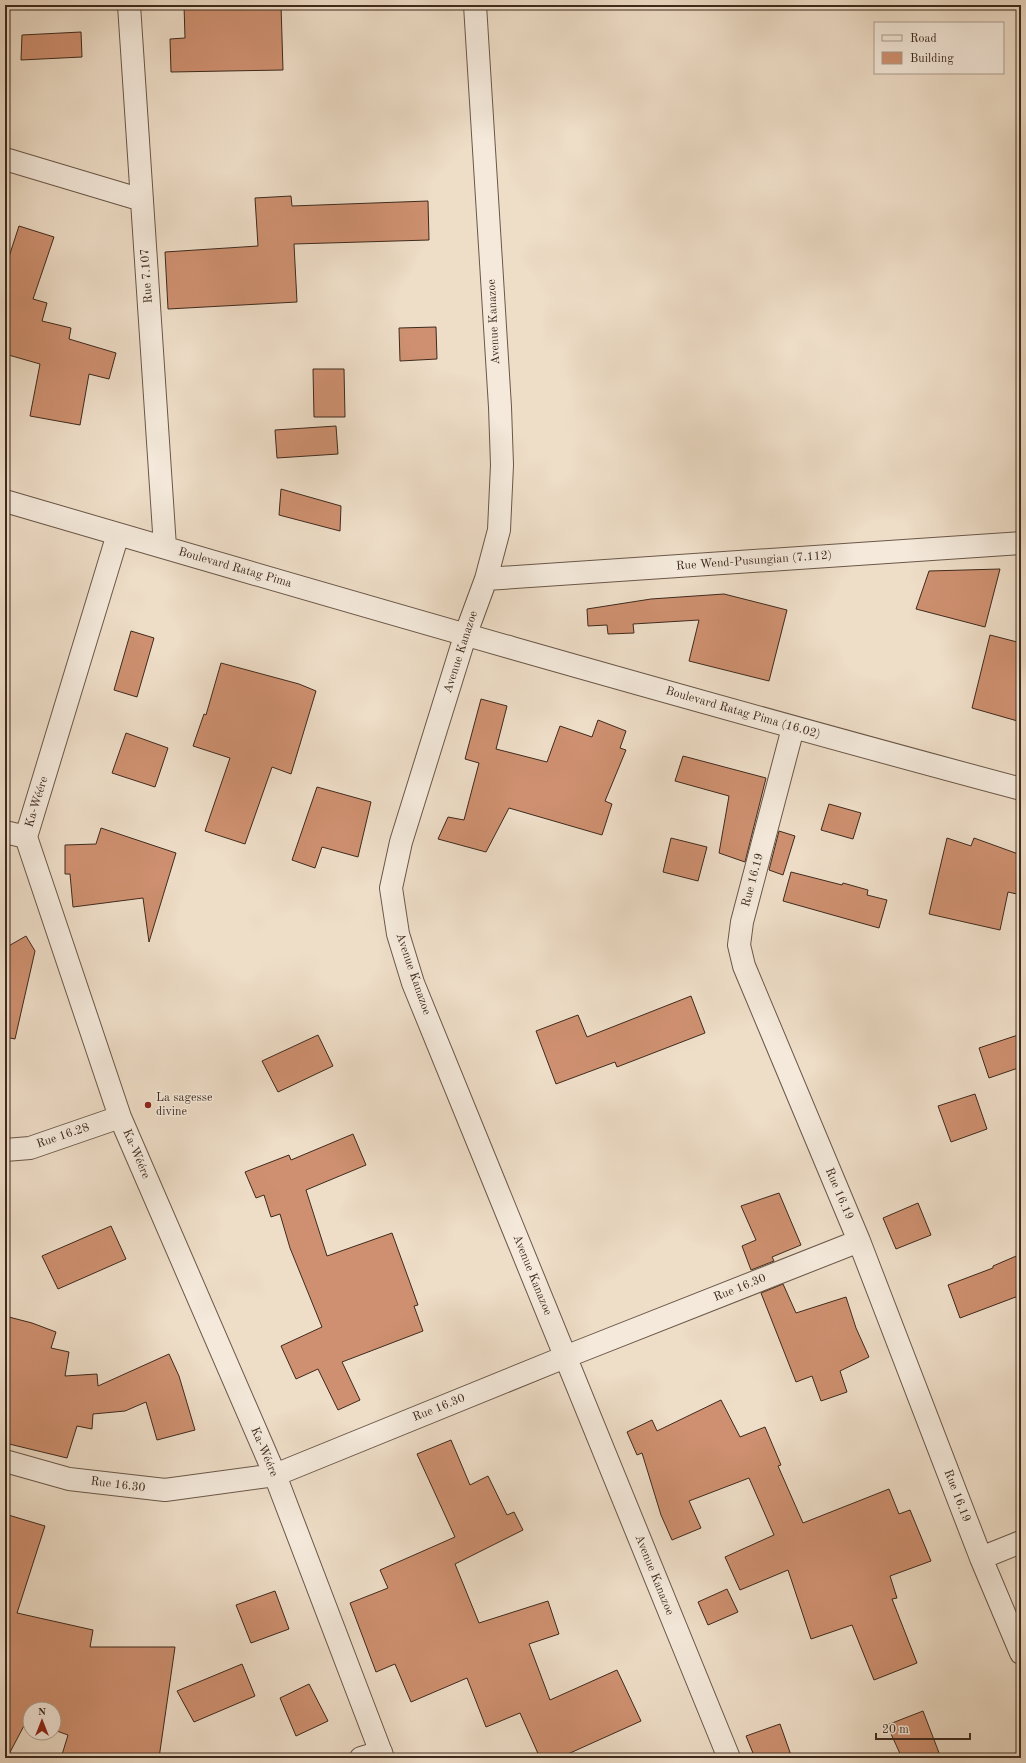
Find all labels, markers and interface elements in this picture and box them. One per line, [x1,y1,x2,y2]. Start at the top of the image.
legend [874,22,1004,74]
text: Road [910,33,937,45]
text: Building [910,53,954,65]
street label: Rue 7.107 [139,248,155,304]
street label: Avenue Kanazoe [486,278,502,365]
street label: Boulevard Ratag Pima [177,546,293,590]
street label: Rue Wend-Pusungian (7.112) [675,549,832,572]
street label: Avenue Kanazoe [442,609,480,695]
street label: Boulevard Ratag Pima (16.02) [664,684,822,741]
street label: Ka-Wéére [24,775,51,829]
street label: Rue 16.19 [740,852,766,908]
street label: Avenue Kanazoe [393,932,433,1017]
place label: La sagesse divine [156,1092,213,1118]
marker: La sagesse divine [143,1100,153,1110]
street label: Rue 16.28 [35,1121,91,1151]
street label: Ka-Wéére [120,1127,152,1181]
street label: Rue 16.19 [823,1166,855,1222]
street label: Avenue Kanazoe [510,1233,554,1317]
street label: Rue 16.30 [712,1272,768,1304]
street label: Rue 16.30 [411,1392,467,1424]
street label: Ka-Wéére [248,1425,280,1479]
street label: Rue 16.19 [942,1468,972,1524]
street label: Rue 16.30 [90,1476,146,1494]
street label: Avenue Kanazoe [632,1533,676,1617]
north arrow [22,1701,62,1741]
text: N [38,1707,47,1718]
scale bar [876,1715,970,1741]
text: 20 m [882,1724,909,1736]

